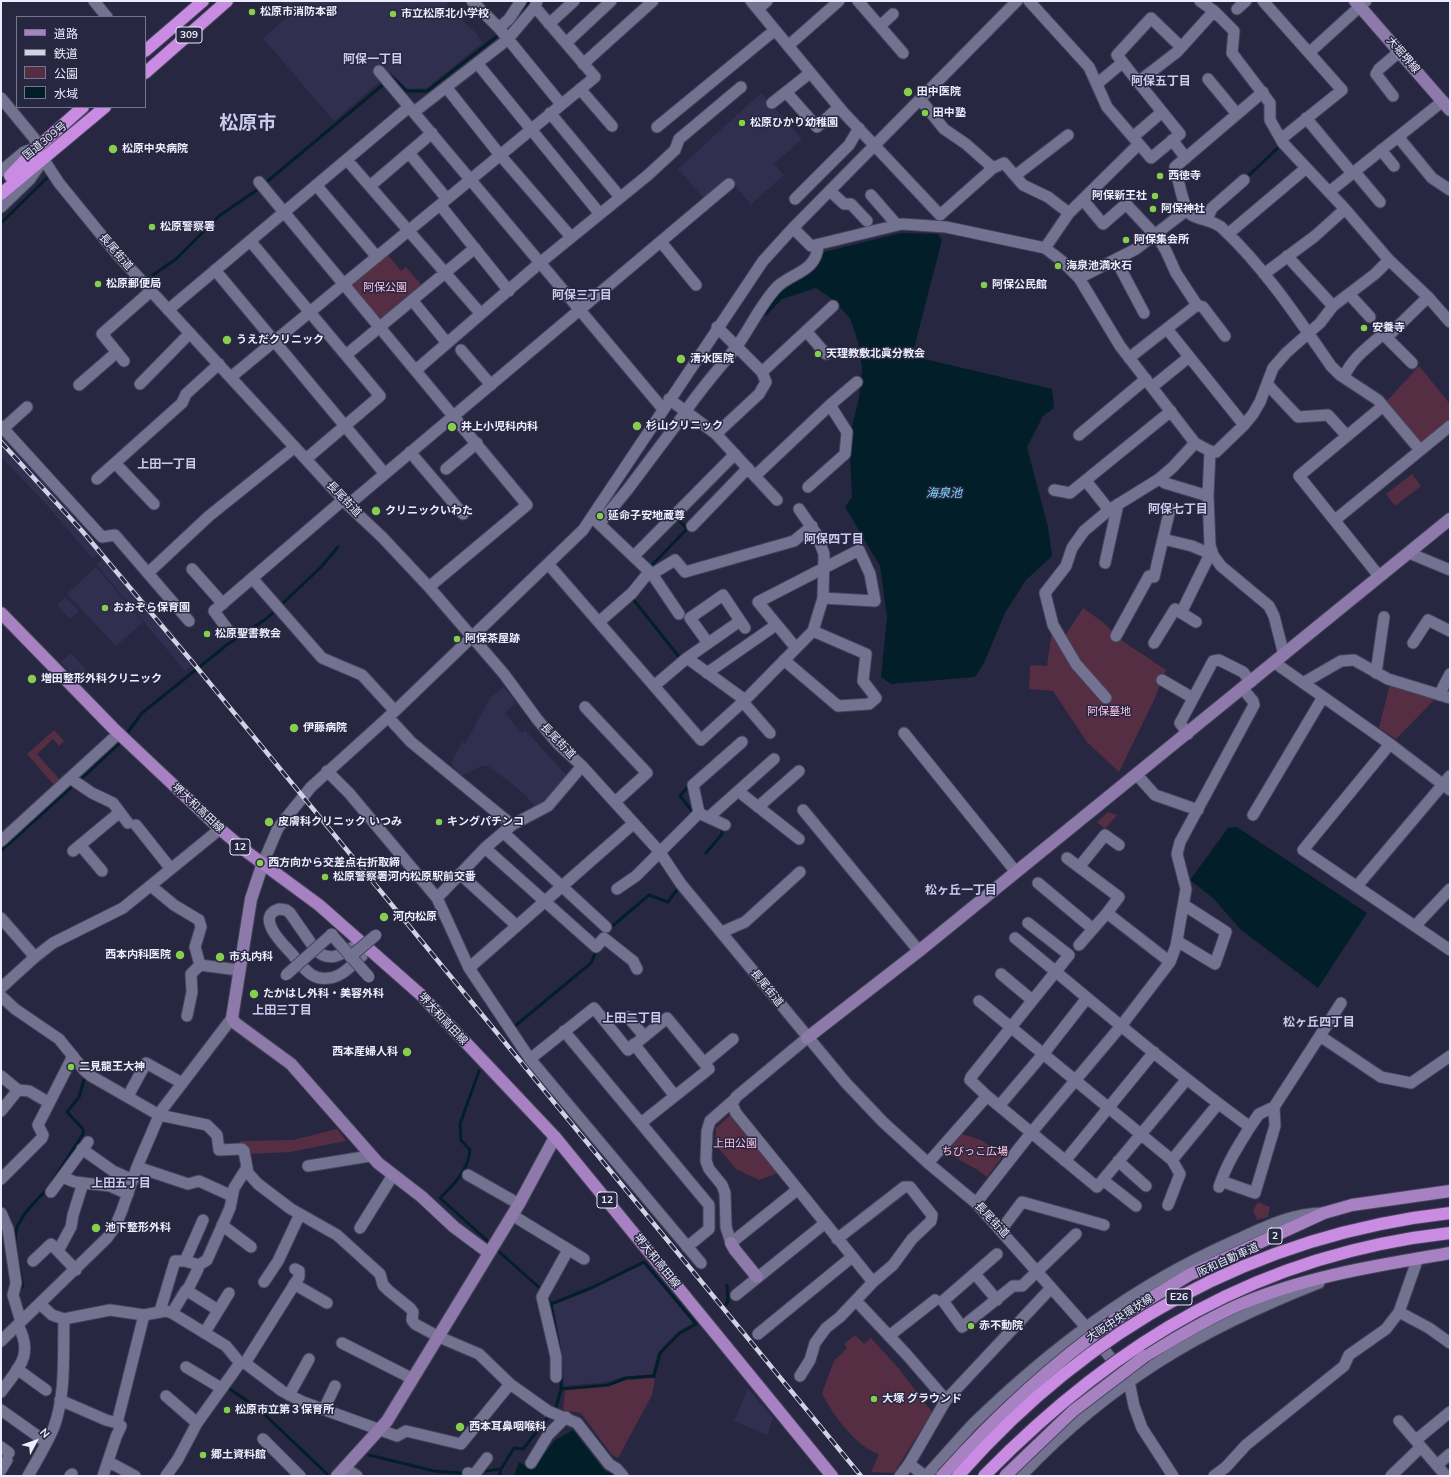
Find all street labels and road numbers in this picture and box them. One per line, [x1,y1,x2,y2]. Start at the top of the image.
road number: 309 [176,27,202,43]
street label: 大堀堺線 [1384,34,1422,76]
street label: 国道309号 [20,119,70,163]
street label: 長尾街道 [97,231,135,273]
street label: 長尾街道 [324,479,364,519]
street label: 長尾街道 [538,721,578,761]
street label: 堺大和高田線 [169,781,227,835]
road number: 12 [230,839,250,855]
street label: 長尾街道 [748,967,786,1009]
street label: 堺大和高田線 [416,990,470,1048]
road number: 12 [597,1192,617,1208]
street label: 長尾街道 [972,1199,1012,1241]
road number: 2 [1268,1228,1282,1244]
street label: 堺大和高田線 [631,1231,683,1291]
street label: 阪和自動車道 [1195,1241,1261,1279]
road number: E26 [1166,1289,1192,1305]
street label: 大阪中央環状線 [1084,1291,1156,1345]

